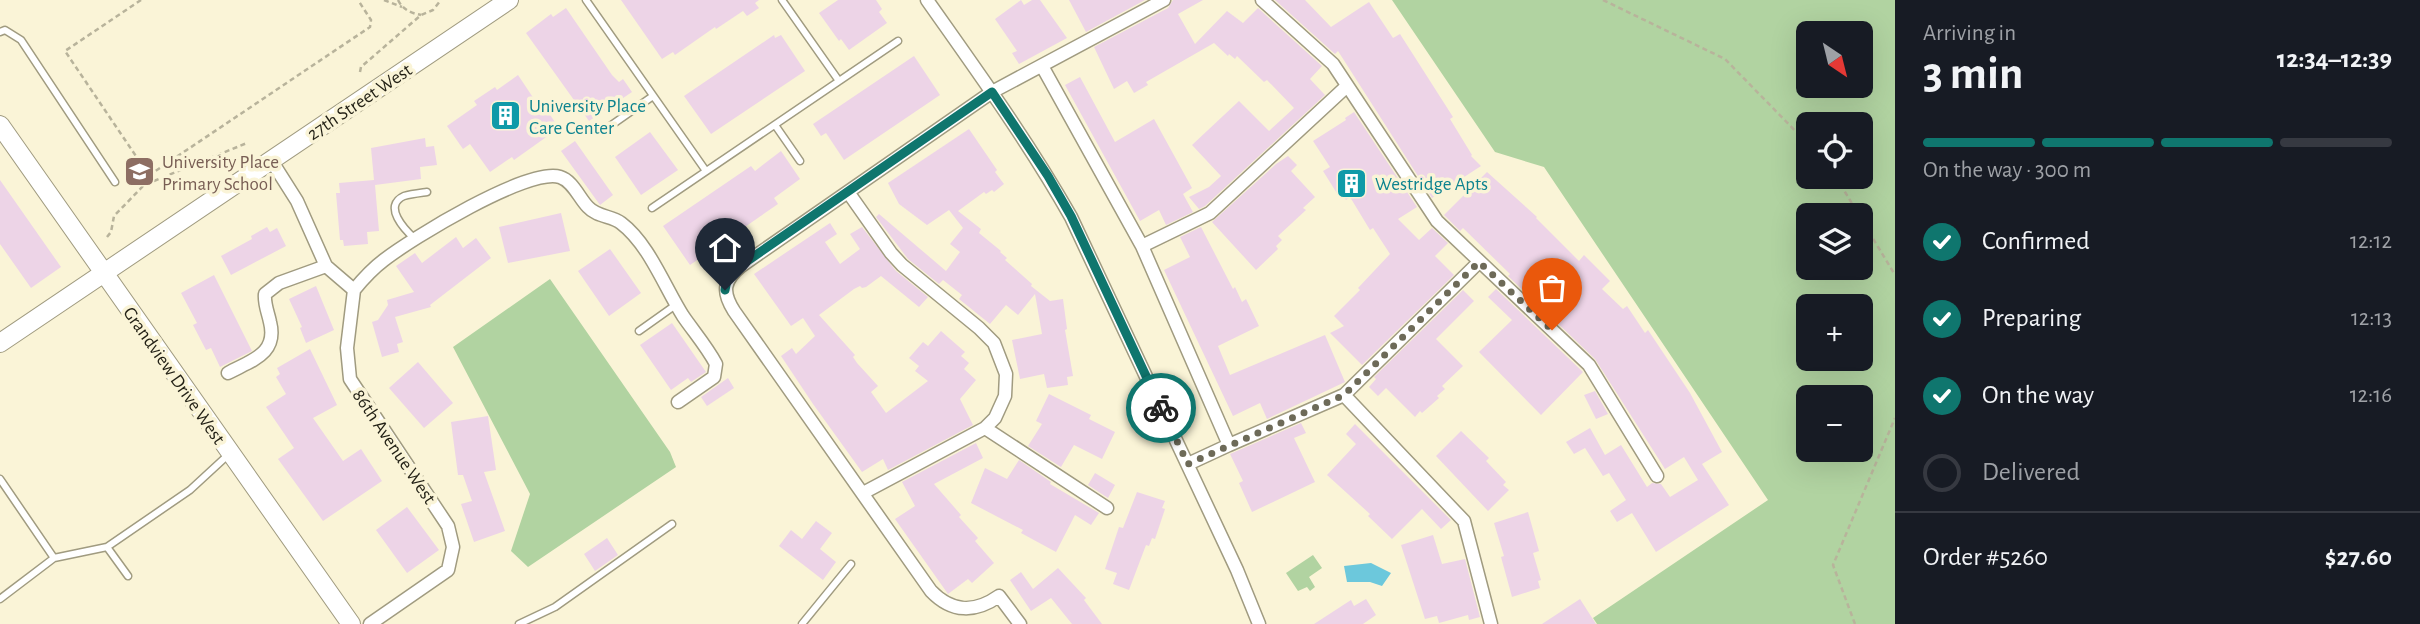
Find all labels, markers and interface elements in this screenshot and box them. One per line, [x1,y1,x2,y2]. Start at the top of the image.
north arrow [1796,21,1872,98]
map controls [1796,21,1873,462]
text: Arriving in [1923,22,2016,45]
text: 12:34–12:39 [2277,46,2392,72]
text: 3 min [1923,51,2023,97]
street label: 27th Street West [304,60,416,144]
place label: University Place Care Center [529,97,646,138]
building icon: University Place Care Center [489,99,523,133]
button: locate [1796,112,1873,189]
place label: University Place Primary School [162,153,279,194]
school or university icon: University Place Primary School [122,155,156,189]
text: On the way · 300 m [1923,159,2091,182]
building icon: Westridge Apts [1335,166,1369,200]
place label: Westridge Apts [1375,175,1488,194]
button: layers [1796,203,1873,280]
pin [695,218,755,290]
icon: check [1923,223,1961,261]
text: Confirmed [1982,228,2090,254]
icon: home [706,229,744,267]
text: 12:12 [2350,230,2392,253]
pin [1522,258,1582,330]
icon: bag [1533,269,1571,307]
button: + [1796,294,1873,371]
icon: check [1923,300,1961,338]
street label: Grandview Drive West [119,304,228,448]
text: Preparing [1982,305,2081,331]
text: 12:13 [2351,307,2392,330]
courier [1126,373,1196,443]
icon: check [1923,377,1961,415]
text: On the way [1982,382,2094,408]
text: 12:16 [2350,384,2392,407]
button: − [1796,385,1873,462]
street label: 86th Avenue West [349,386,439,507]
icon: bike [1142,389,1180,427]
text: Delivered [1982,459,2080,485]
text: Order #5260 [1923,544,2048,570]
text: $27.60 [2325,544,2392,570]

